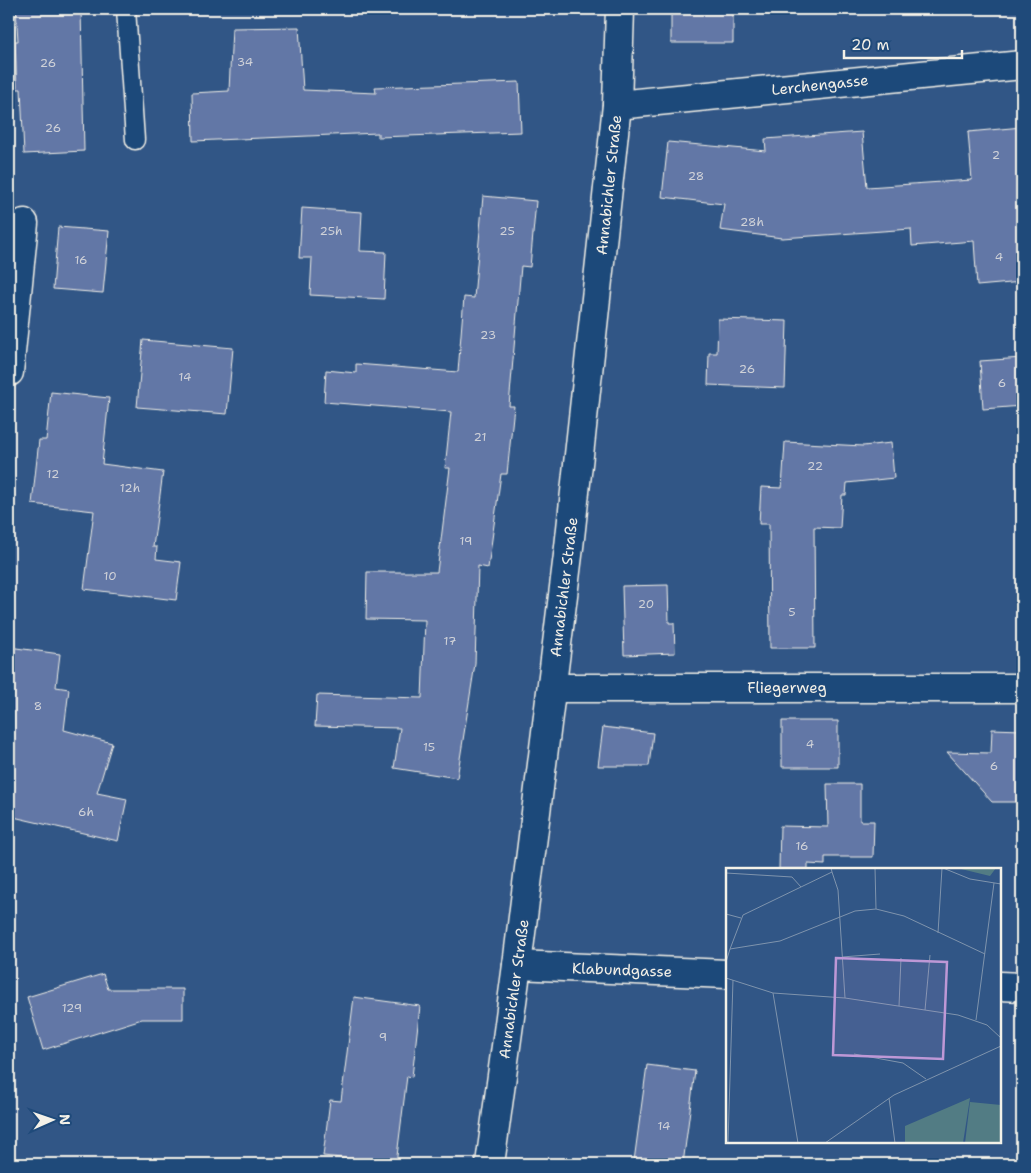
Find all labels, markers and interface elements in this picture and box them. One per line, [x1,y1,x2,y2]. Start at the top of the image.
scale bar [844,28,961,60]
text: 20 m [851,35,890,55]
house number: 34 [237,54,253,70]
house number: 26 [40,55,56,71]
street label: Lerchengasse [770,70,870,100]
street label: Annabichler Straße [592,114,626,256]
house number: 26 [45,120,61,136]
house number: 2 [992,147,1000,163]
house number: 28 [688,168,704,184]
house number: 28h [740,214,764,230]
house number: 25h [319,223,343,239]
house number: 25 [499,223,515,239]
house number: 4 [995,249,1003,265]
house number: 16 [74,252,88,268]
house number: 23 [480,327,496,343]
house number: 26 [739,361,755,377]
house number: 14 [179,369,191,385]
house number: 6 [998,375,1006,391]
house number: 21 [474,429,486,445]
house number: 22 [807,458,823,474]
house number: 12 [47,466,59,482]
house number: 12h [120,480,140,496]
street label: Annabichler Straße [545,516,583,658]
house number: 19 [460,533,472,549]
house number: 10 [103,568,117,584]
house number: 20 [638,596,654,612]
house number: 5 [788,604,796,620]
house number: 17 [444,633,456,649]
street label: Fliegerweg [747,678,827,698]
house number: 8 [34,698,42,714]
house number: 4 [806,736,814,752]
house number: 15 [423,739,435,755]
house number: 6 [990,758,998,774]
house number: 6h [78,804,94,820]
house number: 16 [795,838,809,854]
inset map [726,868,1001,1143]
street label: Annabichler Straße [494,918,534,1060]
street label: Klabundgasse [571,958,673,982]
house number: 129 [62,1000,82,1016]
house number: 9 [379,1029,387,1045]
north arrow [28,1096,78,1146]
text: N [56,1114,74,1125]
house number: 14 [658,1118,670,1134]

